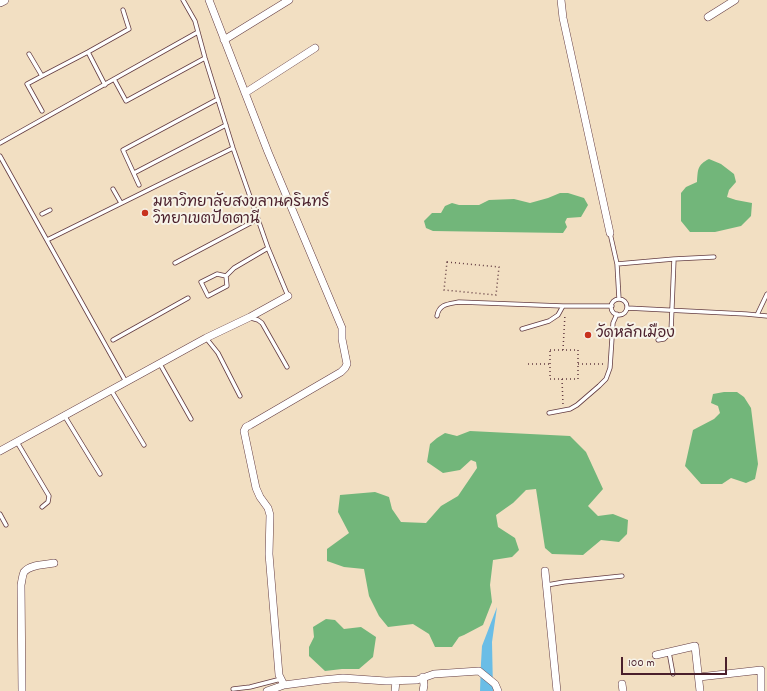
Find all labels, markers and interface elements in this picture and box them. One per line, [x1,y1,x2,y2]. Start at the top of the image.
place label: มหาวิทยาลัยสงขลานครินทร์ วิทยาเขตปัตตานี [153,195,329,230]
marker: มหาวิทยาลัยสงขลานครินทร์ วิทยาเขตปัตตานี [140,208,150,218]
place label: วัดหลักเมือง [596,326,675,344]
marker: วัดหลักเมือง [583,330,593,340]
scale bar [623,649,729,675]
text: 100 m [628,655,655,672]

